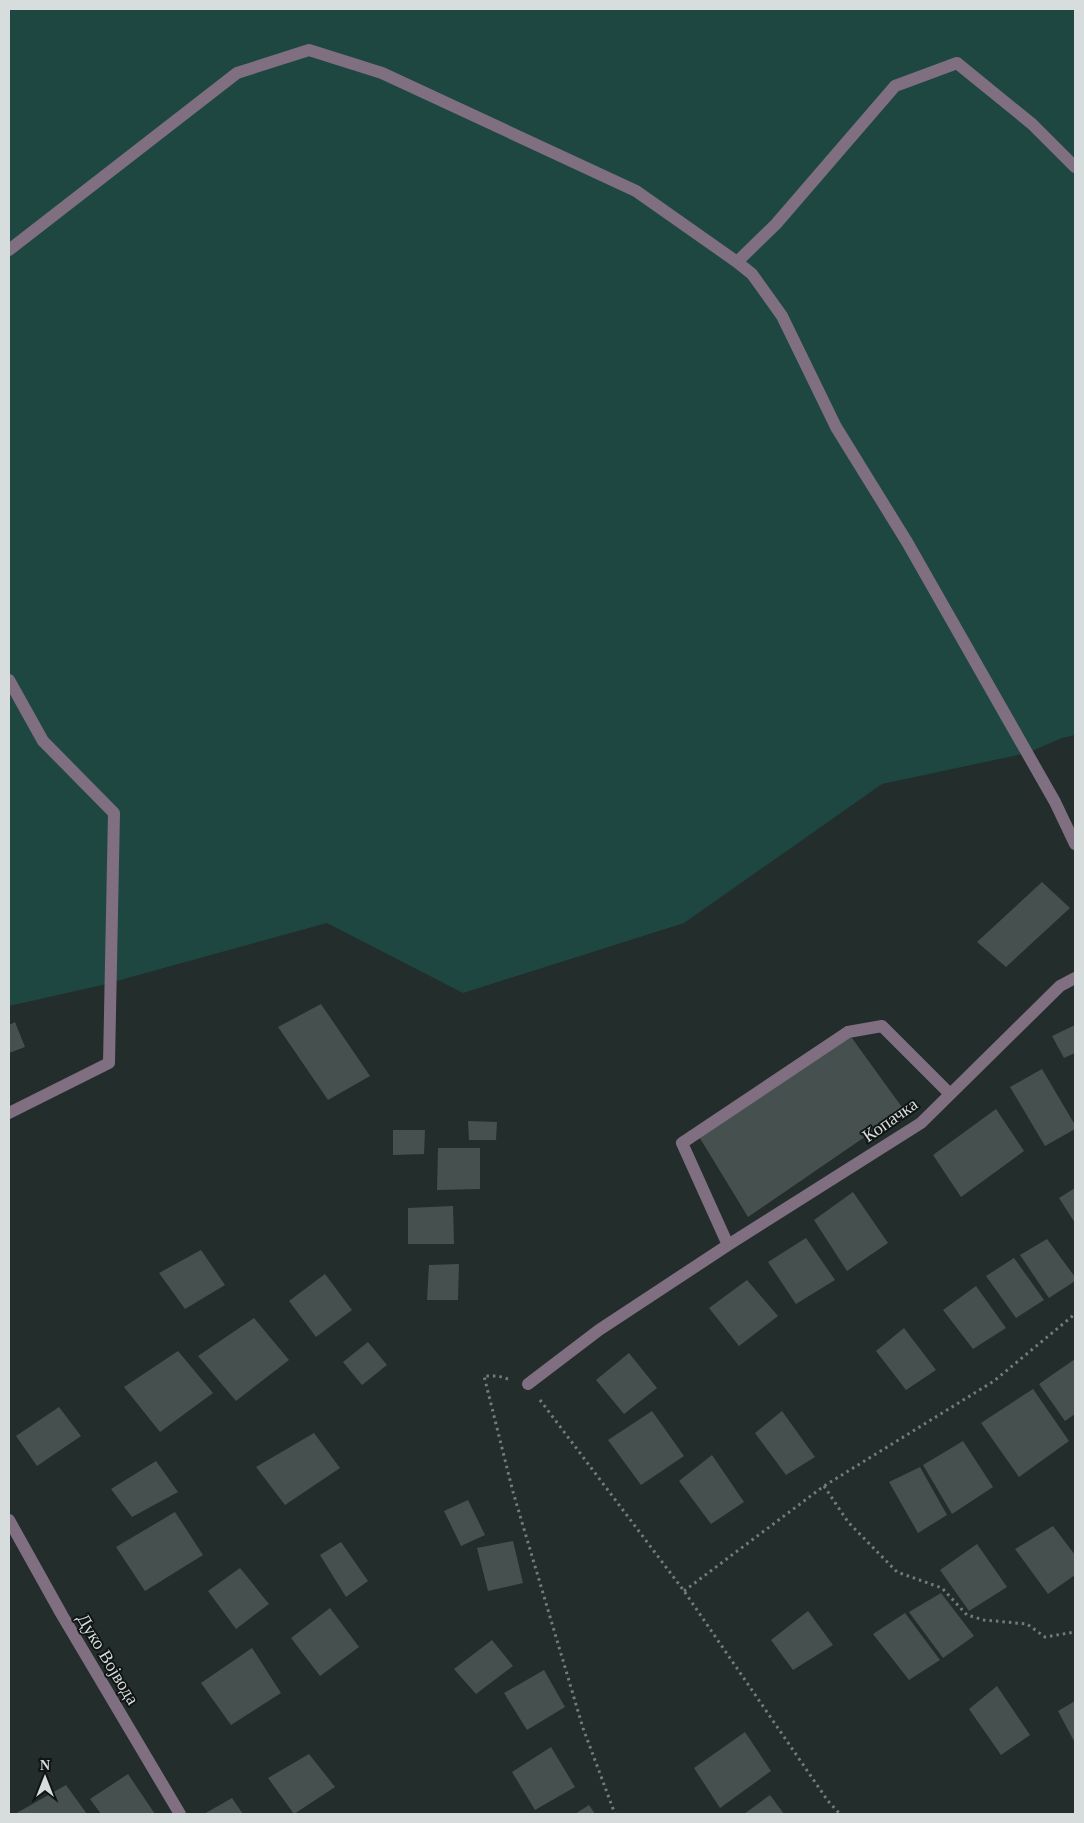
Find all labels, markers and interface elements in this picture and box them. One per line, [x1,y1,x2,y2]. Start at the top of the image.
street label: Копачка [859,1094,921,1146]
street label: Дуко Војвода [73,1610,143,1708]
north arrow [20,1753,70,1803]
text: N [40,1758,50,1773]

